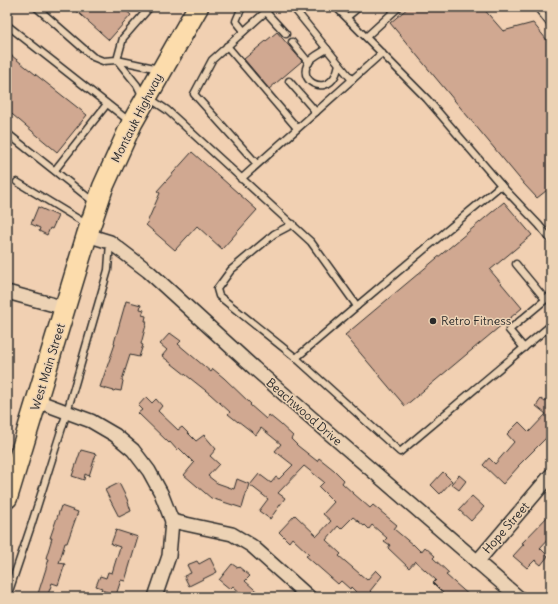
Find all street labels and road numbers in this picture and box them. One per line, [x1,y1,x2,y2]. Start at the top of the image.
street label: Montauk Highway [108,71,165,165]
street label: West Main Street [27,321,68,412]
street label: Beachwood Drive [263,375,345,449]
street label: Hope Street [479,499,532,557]

